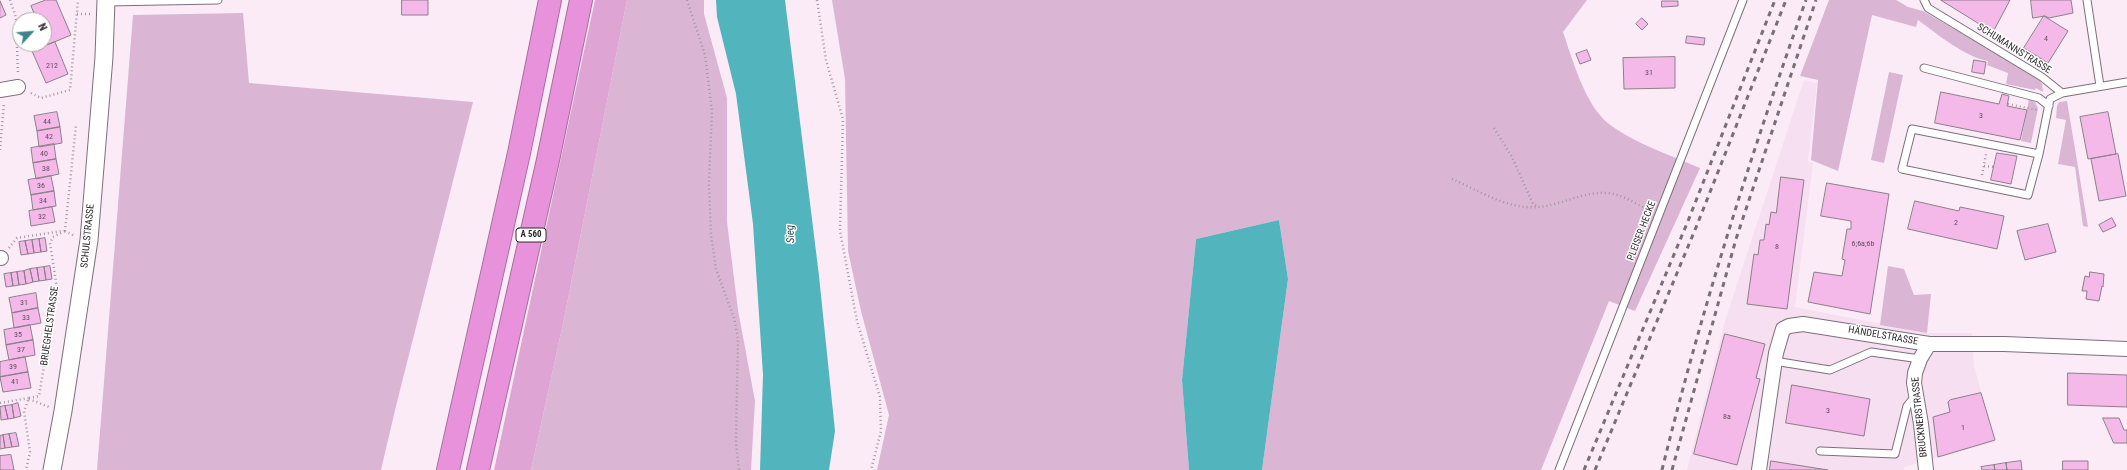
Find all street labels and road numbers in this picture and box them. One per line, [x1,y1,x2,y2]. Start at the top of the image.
street label: SCHUMANNSTRASSE [1975,21,2053,77]
street label: PLEISER HECKE [1625,200,1659,262]
street label: SCHULSTRASSE [79,203,97,269]
road number: A 560 [516,228,546,242]
street label: BRUEGHELSTRASSE [38,286,62,366]
street label: HÄNDELSTRASSE [1847,324,1919,348]
street label: BRUCKNERSTRASSE [1910,376,1930,458]

